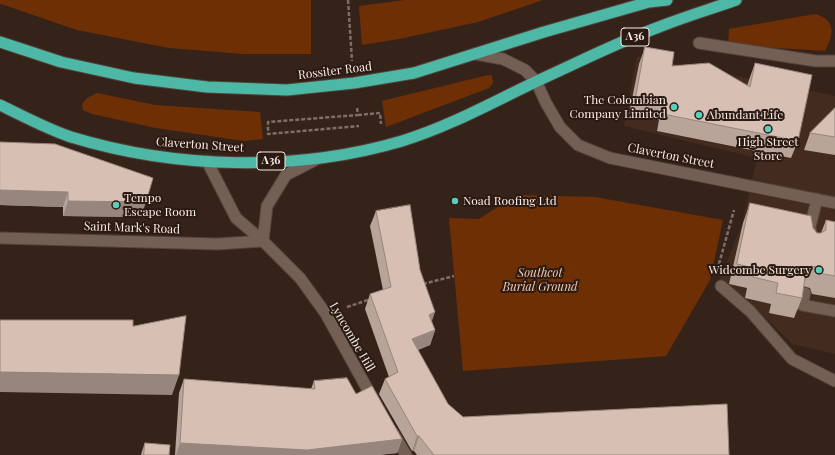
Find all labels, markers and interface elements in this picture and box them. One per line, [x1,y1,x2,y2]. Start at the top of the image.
road number: A36 [621,28,649,46]
street label: Rossiter Road [297,59,373,83]
place label: The Colombian Company Limited [569,93,666,121]
marker: The Colombian Company Limited [669,102,679,112]
place label: Abundant Life [707,108,783,122]
marker: Abundant Life [694,110,704,120]
marker: High Street Store [763,124,773,134]
street label: Claverton Street [156,135,244,155]
place label: High Street Store [737,135,799,163]
street label: Claverton Street [626,141,716,171]
road number: A36 [257,152,285,170]
place label: Tempo Escape Room [124,191,196,219]
place label: Noad Roofing Ltd [463,194,557,208]
marker: Noad Roofing Ltd [450,196,460,206]
marker: Tempo Escape Room [111,200,121,210]
street label: Saint Mark's Road [84,219,180,237]
place label: Widcombe Surgery [709,263,811,277]
marker: Widcombe Surgery [814,265,824,275]
park label: Southcot Burial Ground [502,266,578,294]
street label: Lyncombe Hill [326,300,378,374]

